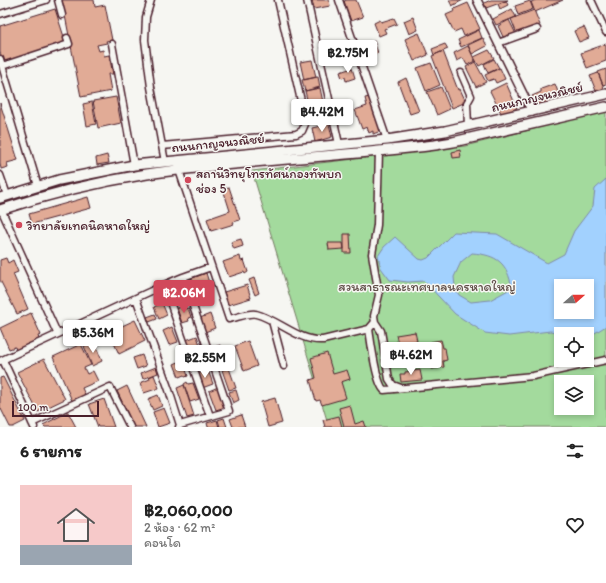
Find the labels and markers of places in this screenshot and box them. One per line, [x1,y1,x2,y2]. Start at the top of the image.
pin: ฿2.75M [315,40,381,74]
pin: ฿4.42M [289,99,355,133]
place label: สถานีวิทยุโทรทัศน์กองทัพบก ช่อง 5 [196,166,342,196]
marker: สถานีวิทยุโทรทัศน์กองทัพบก ช่อง 5 [183,175,193,185]
place label: วิทยาลัยเทคนิคหาดใหญ่ [26,218,150,233]
marker: วิทยาลัยเทคนิคหาดใหญ่ [14,220,24,230]
pin: ฿2.06M [151,280,217,314]
pin: ฿5.36M [60,320,126,354]
pin: ฿4.62M [378,342,444,376]
pin: ฿2.55M [172,345,238,379]

